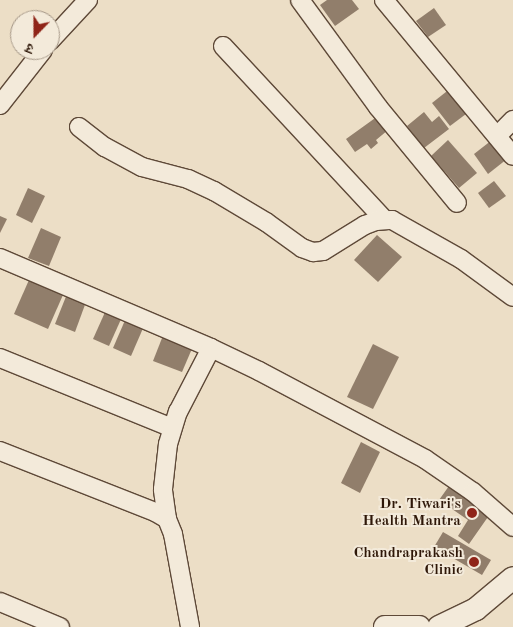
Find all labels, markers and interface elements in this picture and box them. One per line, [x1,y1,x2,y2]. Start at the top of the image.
north arrow [10,10,60,60]
text: उ [24,40,36,56]
place label: Dr. Tiwari's Health Mantra [362,495,461,530]
marker: Dr. Tiwari's Health Mantra [465,506,479,520]
place label: Chandraprakash Clinic [353,544,463,579]
marker: Chandraprakash Clinic [467,555,481,569]

